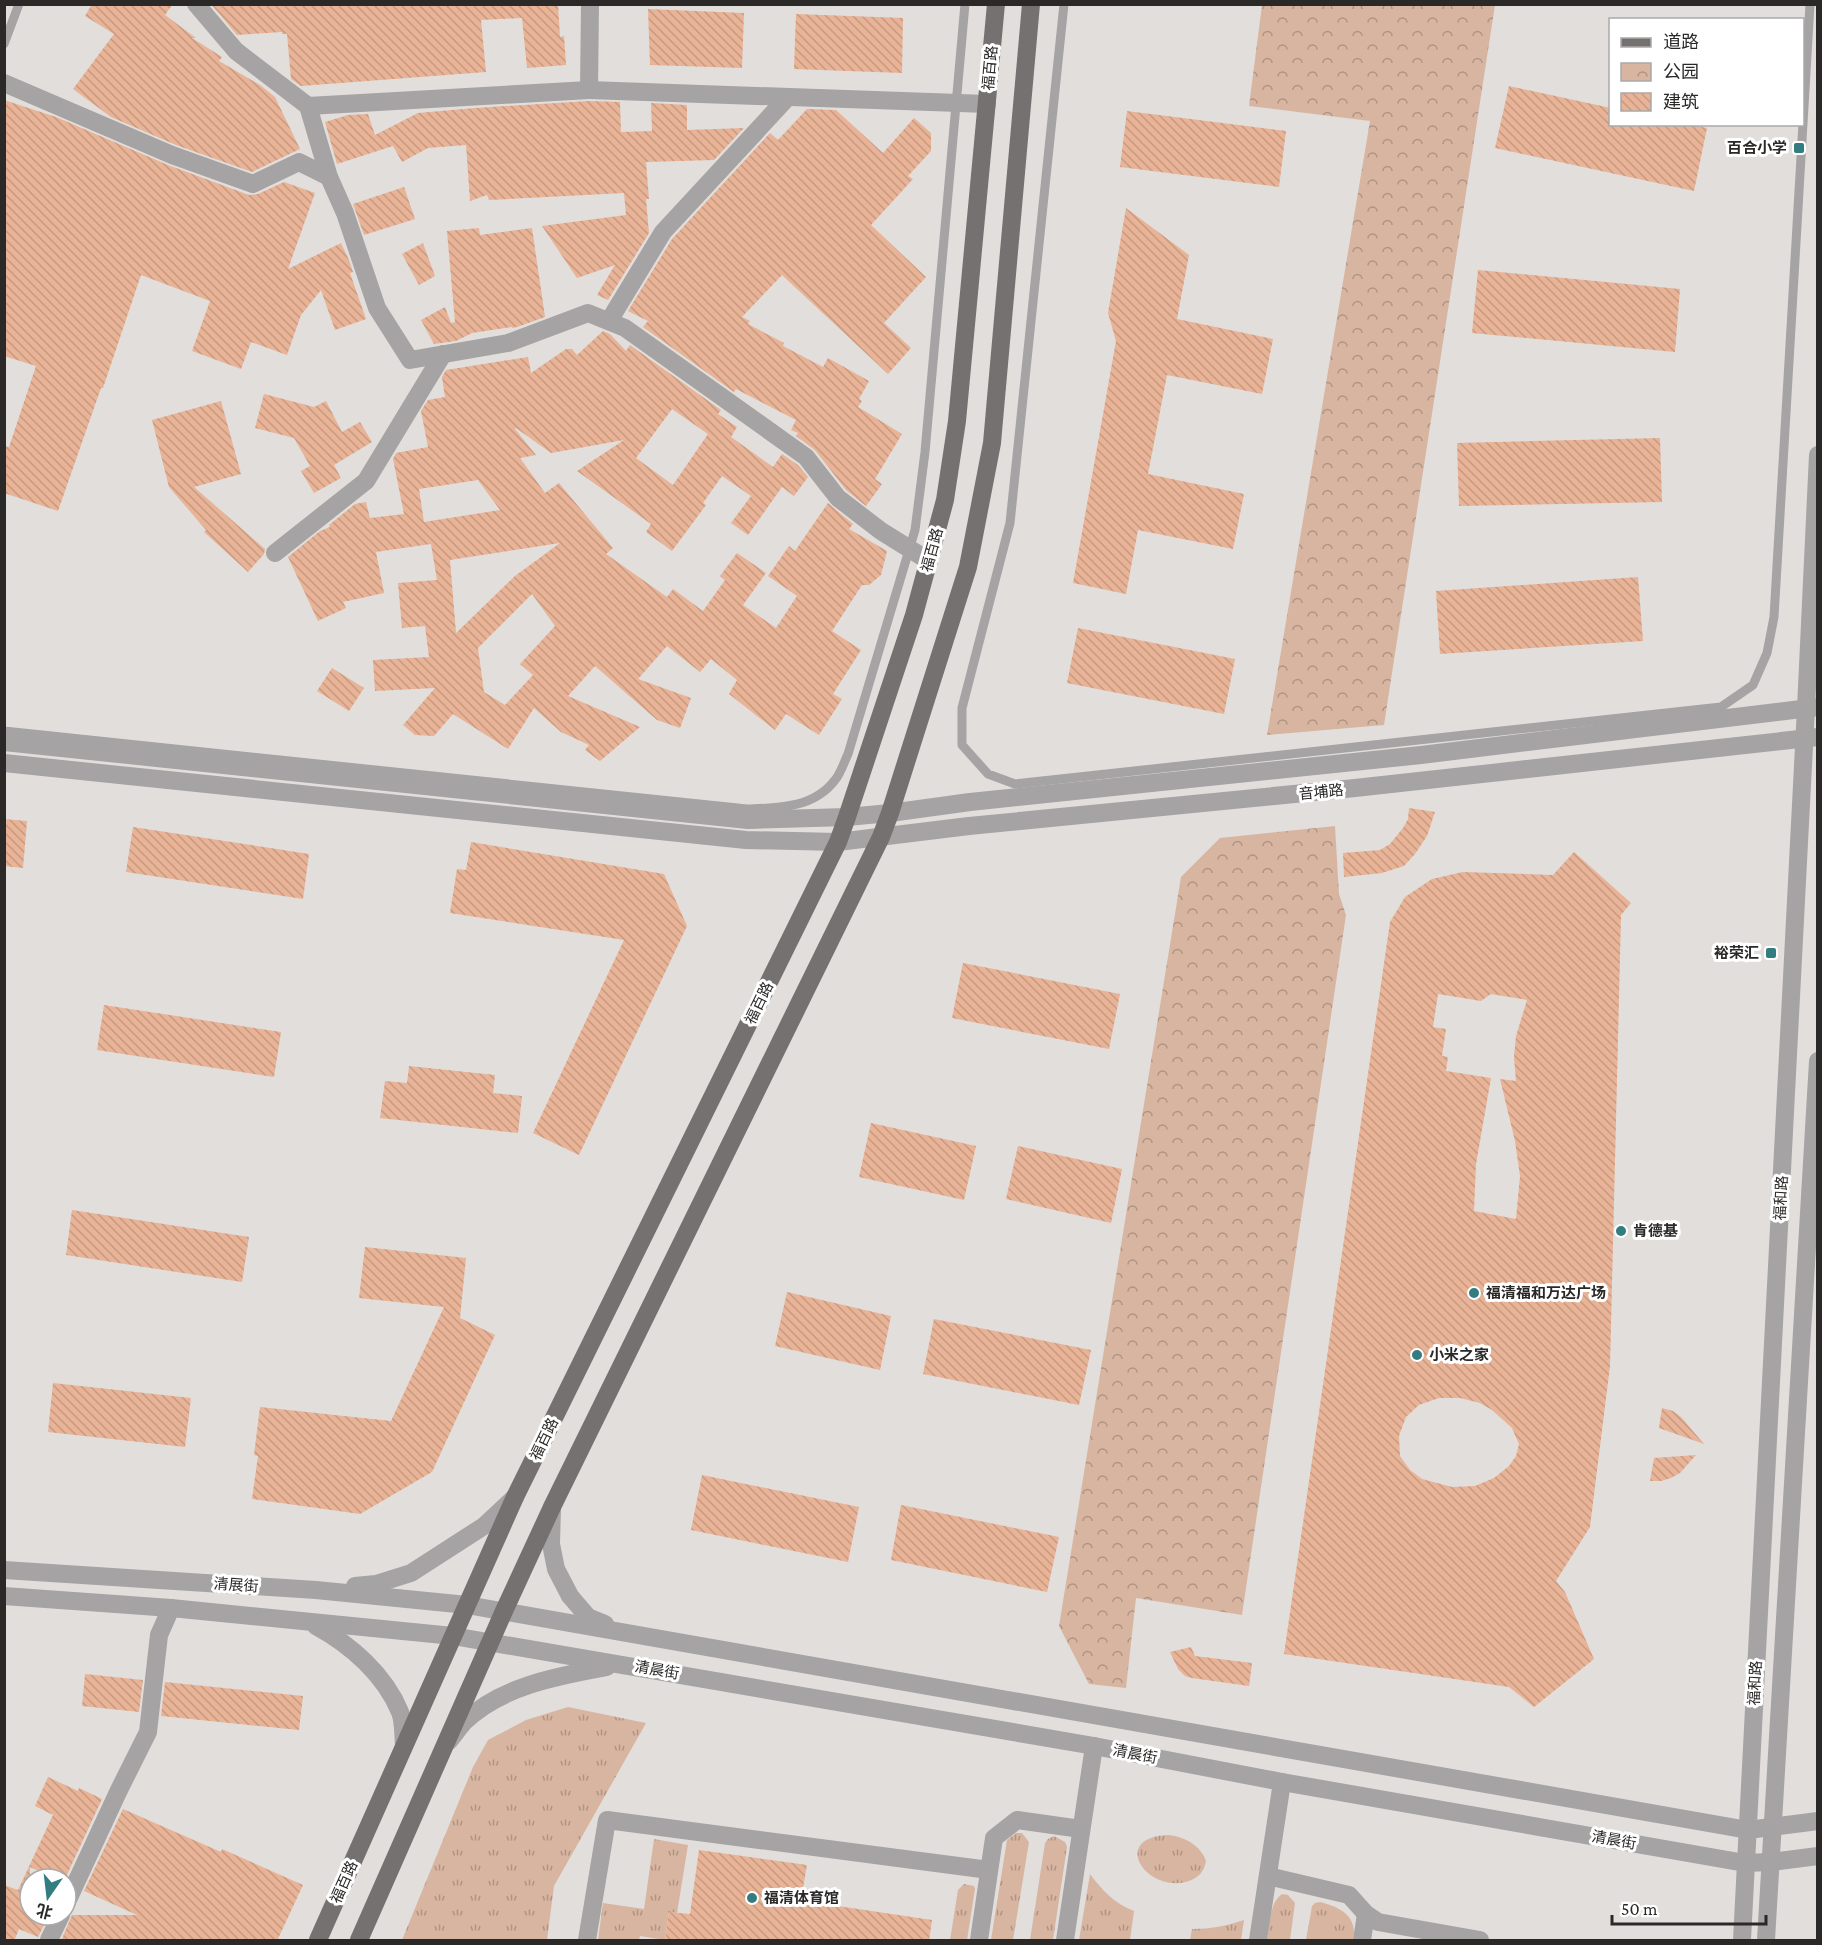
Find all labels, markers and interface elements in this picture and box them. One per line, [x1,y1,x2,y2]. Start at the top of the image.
legend [1609,18,1804,126]
text: 道路 [1663,32,1699,52]
street label: 福百路 [980,45,1000,91]
text: 公园 [1663,62,1699,82]
text: 建筑 [1663,92,1699,112]
place label: 百合小学 [1727,139,1787,156]
marker: 百合小学 [1792,141,1806,155]
street label: 福百路 [918,526,946,574]
street label: 音埔路 [1298,781,1344,802]
place label: 裕荣汇 [1714,945,1759,961]
marker: 裕荣汇 [1764,946,1778,960]
street label: 福百路 [742,979,776,1027]
street label: 福和路 [1772,1175,1790,1221]
place label: 肯德基 [1633,1222,1678,1239]
marker: 肯德基 [1614,1224,1628,1238]
place label: 福清福和万达广场 [1486,1285,1606,1301]
marker: 福清福和万达广场 [1467,1286,1481,1300]
place label: 小米之家 [1429,1347,1489,1363]
marker: 小米之家 [1410,1348,1424,1362]
street label: 福百路 [527,1415,561,1463]
street label: 清展街 [213,1575,259,1595]
street label: 清晨街 [633,1658,681,1682]
street label: 福和路 [1746,1660,1764,1706]
street label: 清晨街 [1111,1742,1159,1766]
street label: 清晨街 [1590,1828,1638,1852]
street label: 福百路 [328,1858,360,1906]
north arrow [18,1867,78,1927]
scale bar [1612,1888,1766,1926]
place label: 福清体育馆 [764,1890,839,1906]
marker: 福清体育馆 [745,1891,759,1905]
text: 50 m [1621,1899,1658,1919]
text: 北 [35,1901,54,1921]

